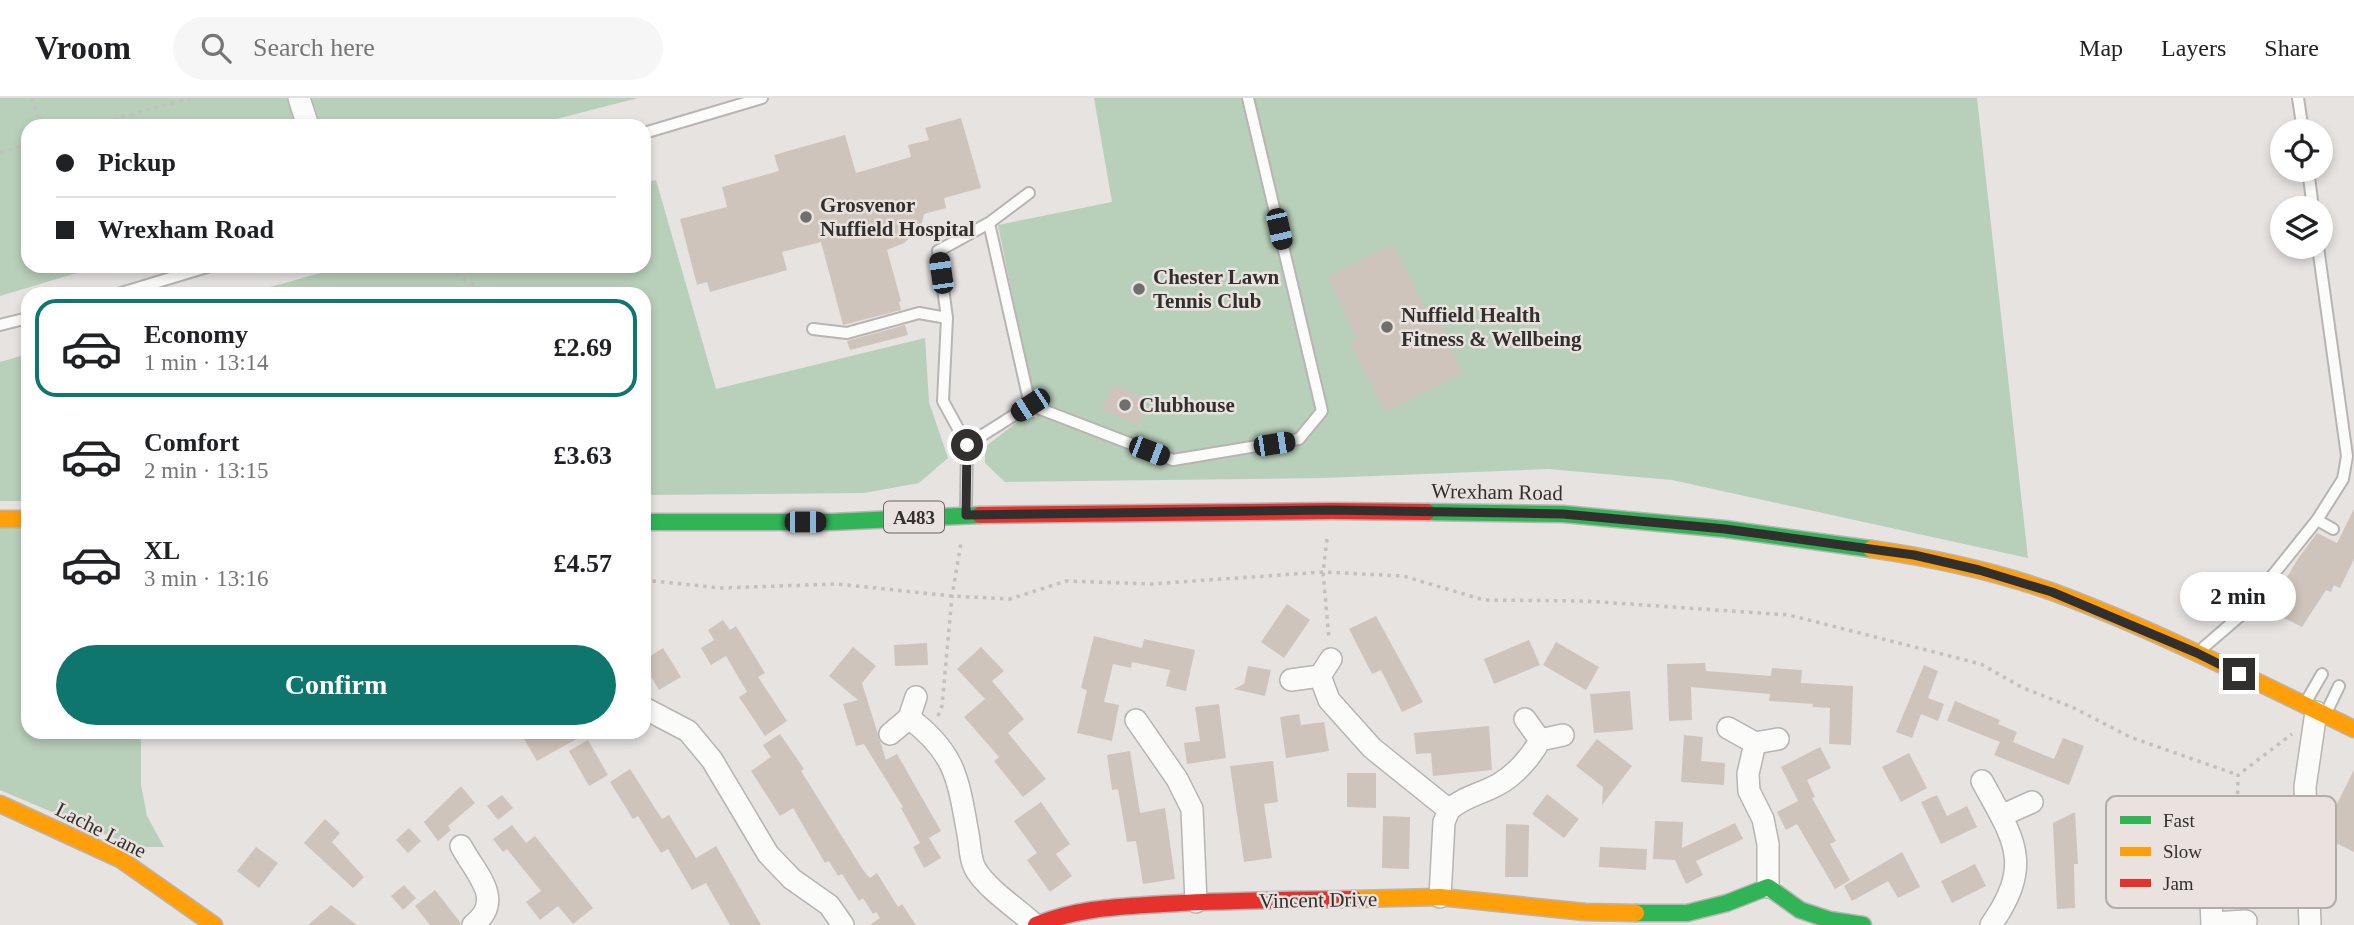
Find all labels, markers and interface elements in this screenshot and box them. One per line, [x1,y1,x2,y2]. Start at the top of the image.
search box [173,17,663,80]
icon: search [197,29,235,67]
text: Vroom [35,30,131,66]
text: Search here [253,33,375,62]
text: Map [2079,35,2123,61]
text: Layers [2161,35,2226,61]
text: Share [2264,35,2319,61]
map controls [2270,119,2333,259]
button: locate [2270,119,2333,182]
text: Pickup [98,148,176,177]
place label: Grosvenor Nuffield Hospital [820,193,975,241]
button: layers [2270,196,2333,259]
car [1265,206,1294,252]
marker: Grosvenor Nuffield Hospital [798,209,814,225]
text: Wrexham Road [98,215,274,244]
car [928,251,955,295]
place label: Chester Lawn Tennis Club [1153,265,1280,313]
marker: Chester Lawn Tennis Club [1131,281,1147,297]
place label: Nuffield Health Fitness & Wellbeing [1401,303,1582,351]
icon: car [60,317,123,380]
marker: Nuffield Health Fitness & Wellbeing [1379,319,1395,335]
text: Economy [144,320,248,349]
text: £2.69 [554,333,612,362]
text: 1 min · 13:14 [144,350,269,375]
car [1007,385,1054,425]
place label: Clubhouse [1139,393,1235,417]
marker: Clubhouse [1117,397,1133,413]
icon: car [60,425,123,488]
text: Comfort [144,428,239,457]
route start [951,429,983,461]
car [1252,430,1297,458]
car [1126,434,1173,468]
text: £3.63 [554,441,612,470]
text: 2 min · 13:15 [144,458,269,483]
street label: Wrexham Road [1431,479,1563,505]
road number: A483 [884,502,944,532]
car [785,512,827,533]
icon: car [60,533,123,596]
text: XL [144,536,180,565]
text: £4.57 [554,549,612,578]
text: 3 min · 13:16 [144,566,269,591]
callout: 2 min [2181,573,2297,622]
text: 2 min [2210,584,2266,609]
button: Confirm [56,645,616,725]
route end [2223,658,2255,690]
legend [2106,796,2336,908]
street label: Lache Lane [52,797,150,863]
text: Fast [2163,810,2195,831]
text: Slow [2163,841,2202,862]
text: Jam [2163,873,2194,894]
street label: Vincent Drive [1259,887,1377,913]

